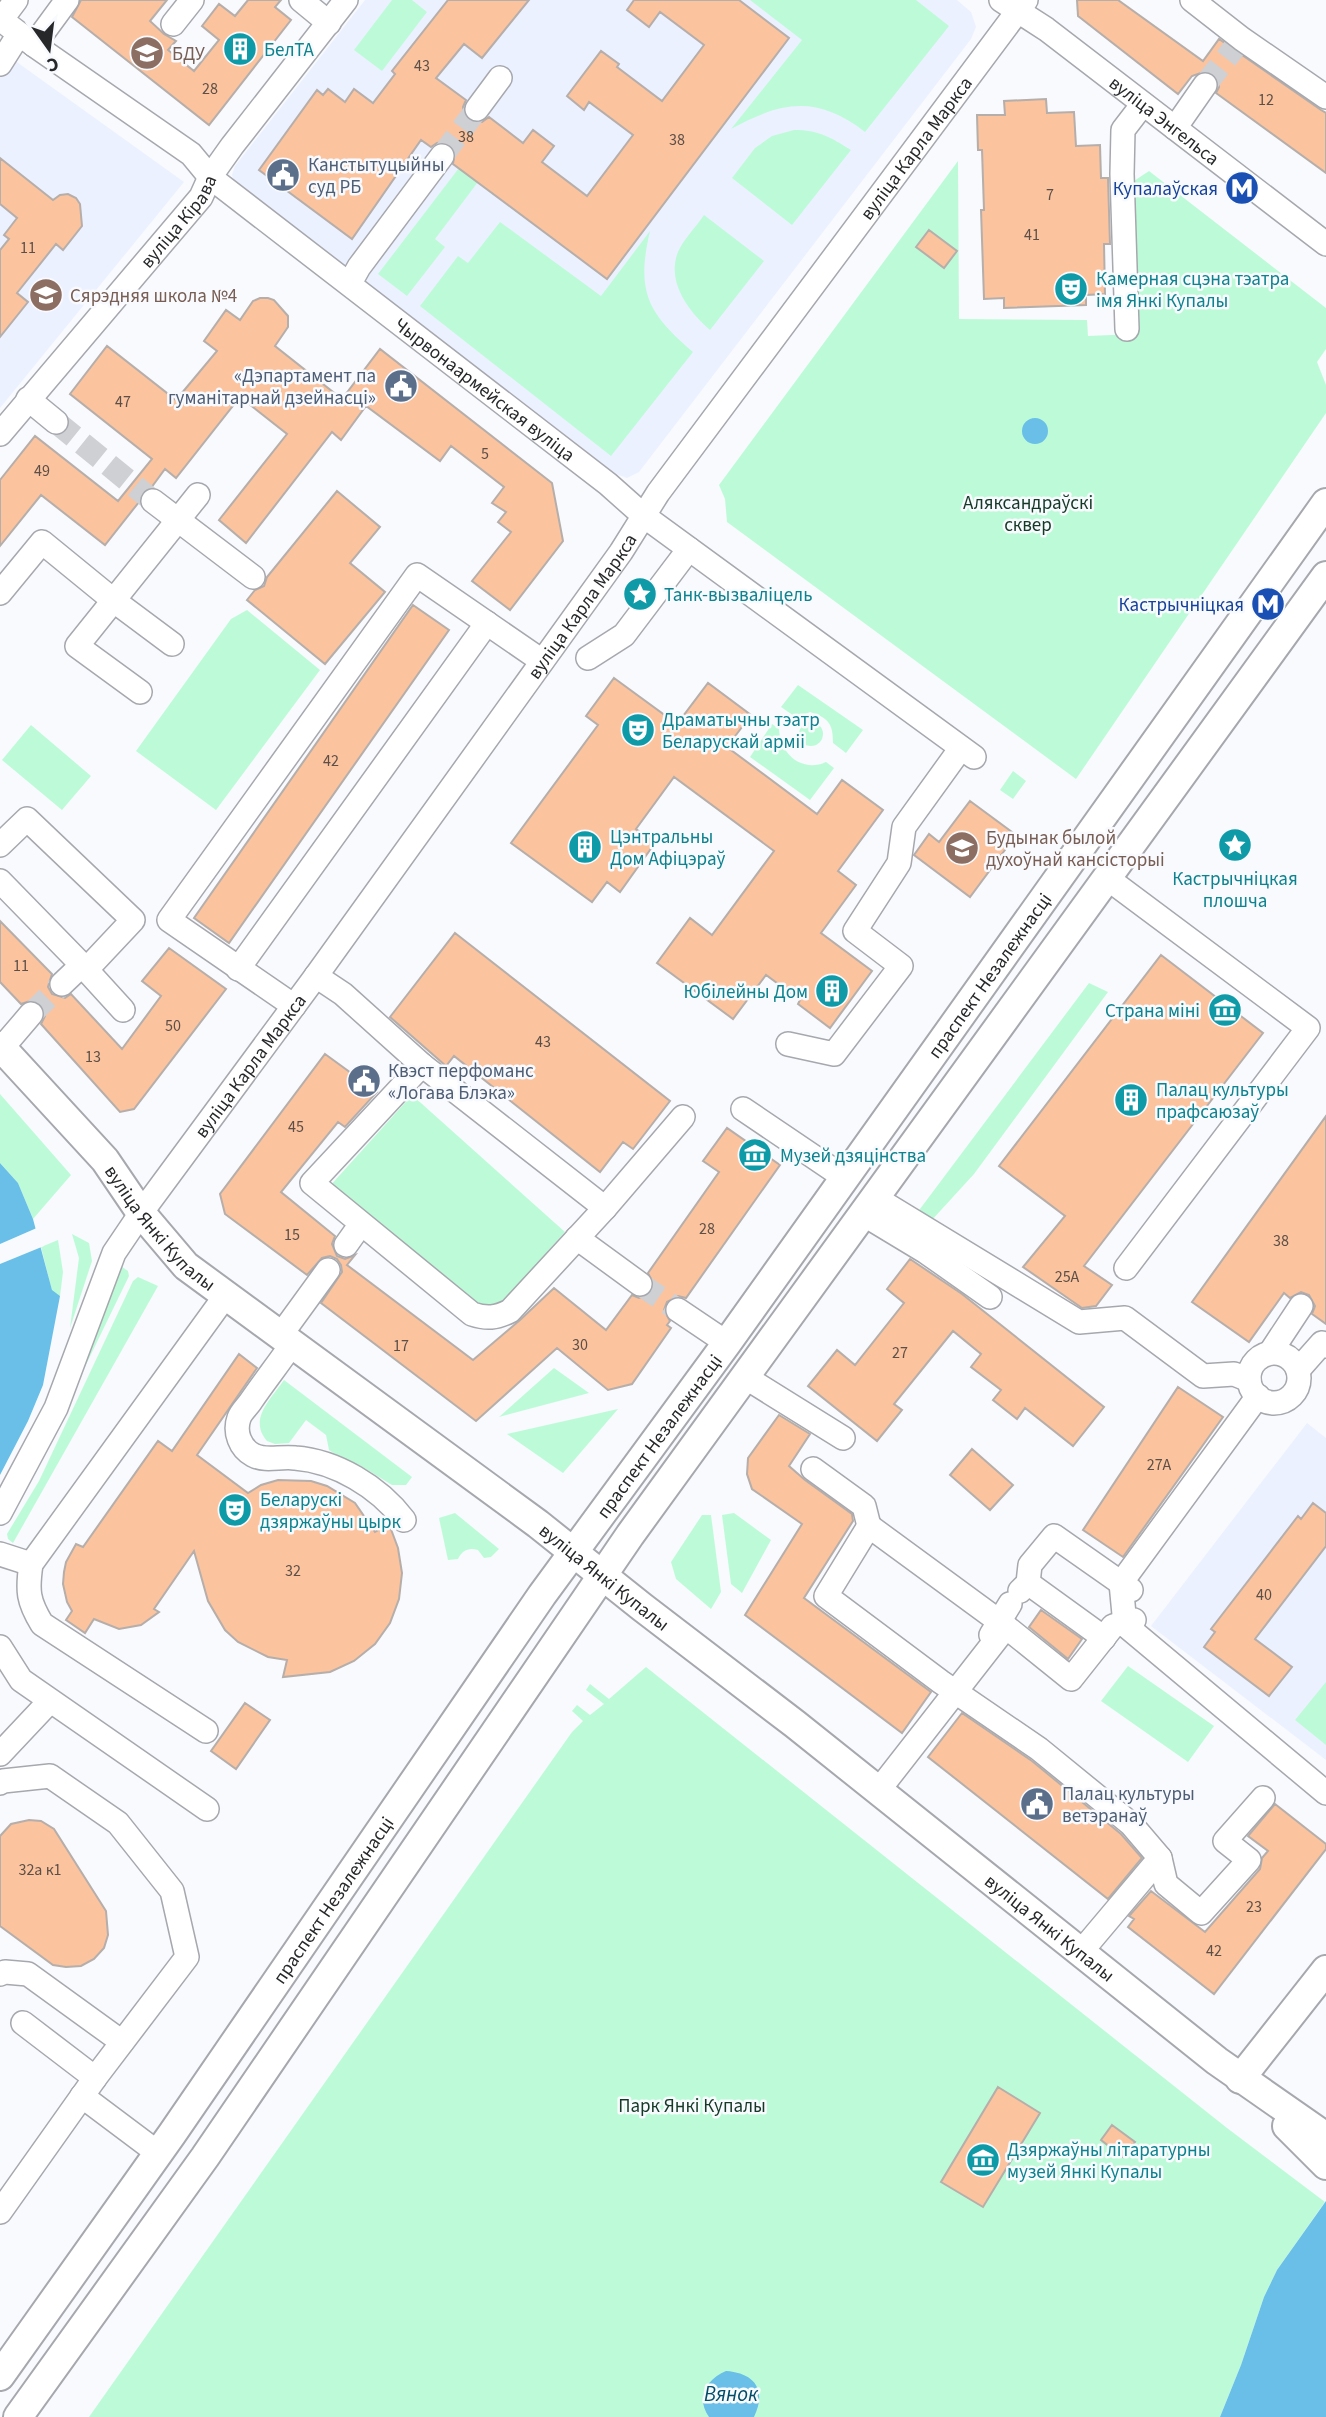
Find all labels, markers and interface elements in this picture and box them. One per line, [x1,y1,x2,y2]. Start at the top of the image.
north arrow [14,14,84,84]
building icon: БелТА [221,30,259,68]
school or university icon: БДУ [128,34,166,72]
place label: БелТА [264,37,315,64]
place label: БДУ [172,41,205,68]
text: С [44,50,61,78]
house number: 43 [414,55,430,77]
street label: вуліца Энгельса [1103,70,1224,172]
street label: вуліца Карла Маркса [854,71,979,226]
house number: 28 [202,78,218,100]
house number: 12 [1258,89,1274,111]
house number: 38 [458,126,474,148]
house number: 38 [669,129,685,151]
place label: Канстытуцыйны суд РБ [308,152,445,201]
public building icon: Канстытуцыйны суд РБ [264,156,302,194]
metro station icon: Купалаўская [1223,169,1261,207]
street label: вуліца Кірава [134,171,224,274]
place label: Купалаўская [1113,176,1218,203]
house number: 7 [1046,184,1054,206]
house number: 41 [1024,224,1040,246]
house number: 11 [20,237,36,259]
place label: Камерная сцэна тэатра імя Янкі Купалы [1096,266,1289,315]
theatre icon: Камерная сцэна тэатра імя Янкі Купалы [1052,270,1090,308]
school or university icon: Сярэдняя школа №4 [27,276,65,314]
place label: Сярэдняя школа №4 [70,283,237,310]
street label: Чырвонаармейская вуліца [388,312,580,469]
place label: «Дэпартамент па гуманітарнай дзейнасці» [168,363,376,412]
public building icon: «Дэпартамент па гуманітарнай дзейнасці» [382,367,420,405]
house number: 47 [115,391,131,413]
house number: 5 [481,443,489,465]
house number: 49 [34,460,50,482]
park label: Аляксандраўскі сквер [963,490,1093,539]
street label: вуліца Карла Маркса [522,529,644,685]
place icon: Танк-вызваліцель [621,575,659,613]
place label: Танк-вызваліцель [664,582,812,609]
metro station icon: Кастрычніцкая [1249,585,1287,623]
place label: Кастрычніцкая [1119,592,1244,619]
place label: Драматычны тэатр Беларускай арміі [662,707,820,756]
theatre icon: Драматычны тэатр Беларускай арміі [619,711,657,749]
house number: 42 [323,750,339,772]
place label: Цэнтральны Дом Афіцэраў [610,824,725,873]
place label: Будынак былой духоўнай кансісторыі [986,825,1165,874]
place icon: Кастрычніцкая плошча [1216,826,1254,864]
building icon: Цэнтральны Дом Афіцэраў [566,828,604,866]
school or university icon: Будынак былой духоўнай кансісторыі [943,829,981,867]
place label: Кастрычніцкая плошча [1172,866,1298,915]
street label: праспект Незалежнасці [922,888,1059,1064]
house number: 11 [13,955,29,977]
building icon: Юбілейны Дом [813,972,851,1010]
place label: Юбілейны Дом [684,979,808,1006]
street label: вуліца Карла Маркса [189,989,313,1144]
museum icon: Страна міні [1206,991,1244,1029]
place label: Страна міні [1105,998,1200,1025]
house number: 50 [165,1015,181,1037]
house number: 43 [535,1031,551,1053]
house number: 13 [85,1046,101,1068]
place label: Квэст перфоманс «Логава Блэка» [388,1058,534,1107]
public building icon: Квэст перфоманс «Логава Блэка» [345,1062,383,1100]
place label: Палац культуры прафсаюзаў [1156,1077,1289,1126]
building icon: Палац культуры прафсаюзаў [1112,1081,1150,1119]
house number: 45 [288,1116,304,1138]
museum icon: Музей дзяцінства [736,1136,774,1174]
place label: Музей дзяцінства [780,1143,926,1170]
street label: вуліца Янкі Купалы [97,1160,221,1298]
house number: 28 [699,1218,715,1240]
house number: 15 [284,1224,300,1246]
house number: 38 [1273,1230,1289,1252]
house number: 25А [1055,1266,1080,1288]
house number: 30 [572,1334,588,1356]
house number: 17 [393,1335,409,1357]
house number: 27 [892,1342,908,1364]
street label: праспект Незалежнасці [591,1349,729,1524]
house number: 27А [1147,1454,1172,1476]
place label: Беларускі дзяржаўны цырк [260,1487,402,1536]
theatre icon: Беларускі дзяржаўны цырк [216,1491,254,1529]
street label: вуліца Янкі Купалы [533,1518,674,1638]
house number: 32 [285,1560,301,1582]
house number: 40 [1256,1584,1272,1606]
place label: Палац культуры ветэранаў [1062,1781,1195,1830]
public building icon: Палац культуры ветэранаў [1018,1785,1056,1823]
street label: праспект Незалежнасці [267,1812,401,1990]
house number: 32a к1 [18,1859,62,1881]
street label: вуліца Янкі Купалы [978,1869,1120,1989]
house number: 23 [1246,1896,1262,1918]
house number: 42 [1206,1940,1222,1962]
park label: Парк Янкі Купалы [618,2093,766,2120]
place label: Дзяржаўны літаратурны музей Янкі Купалы [1007,2137,1211,2186]
museum icon: Дзяржаўны літаратурны музей Янкі Купалы [964,2141,1002,2179]
water label: Вянок [704,2379,759,2409]

